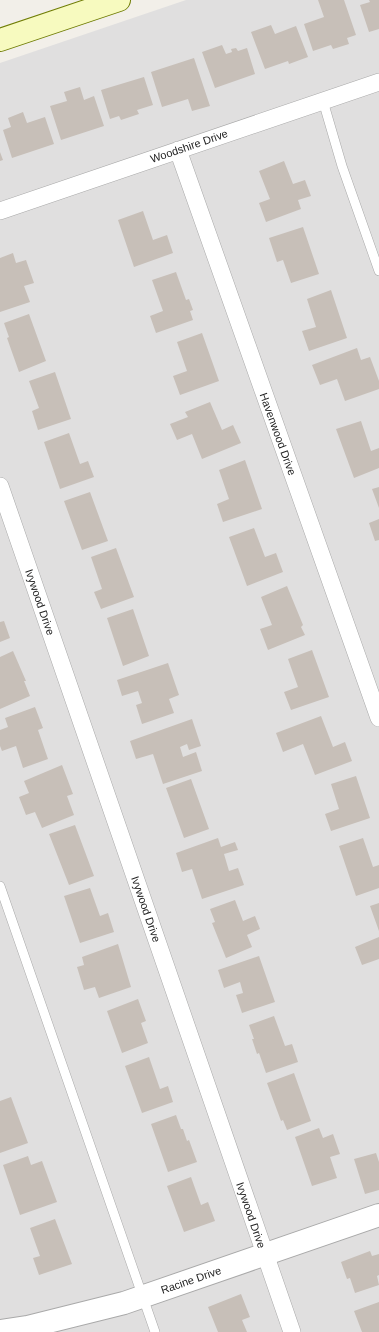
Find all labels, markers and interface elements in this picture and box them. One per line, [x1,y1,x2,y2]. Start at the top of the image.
street label: Woodshire Drive [149,127,229,165]
street label: Havenwood Drive [258,391,298,477]
street label: Ivywood Drive [23,567,57,637]
street label: Ivywood Drive [129,874,163,944]
street label: Ivywood Drive [234,1180,268,1250]
street label: Racine Drive [159,1264,223,1296]

